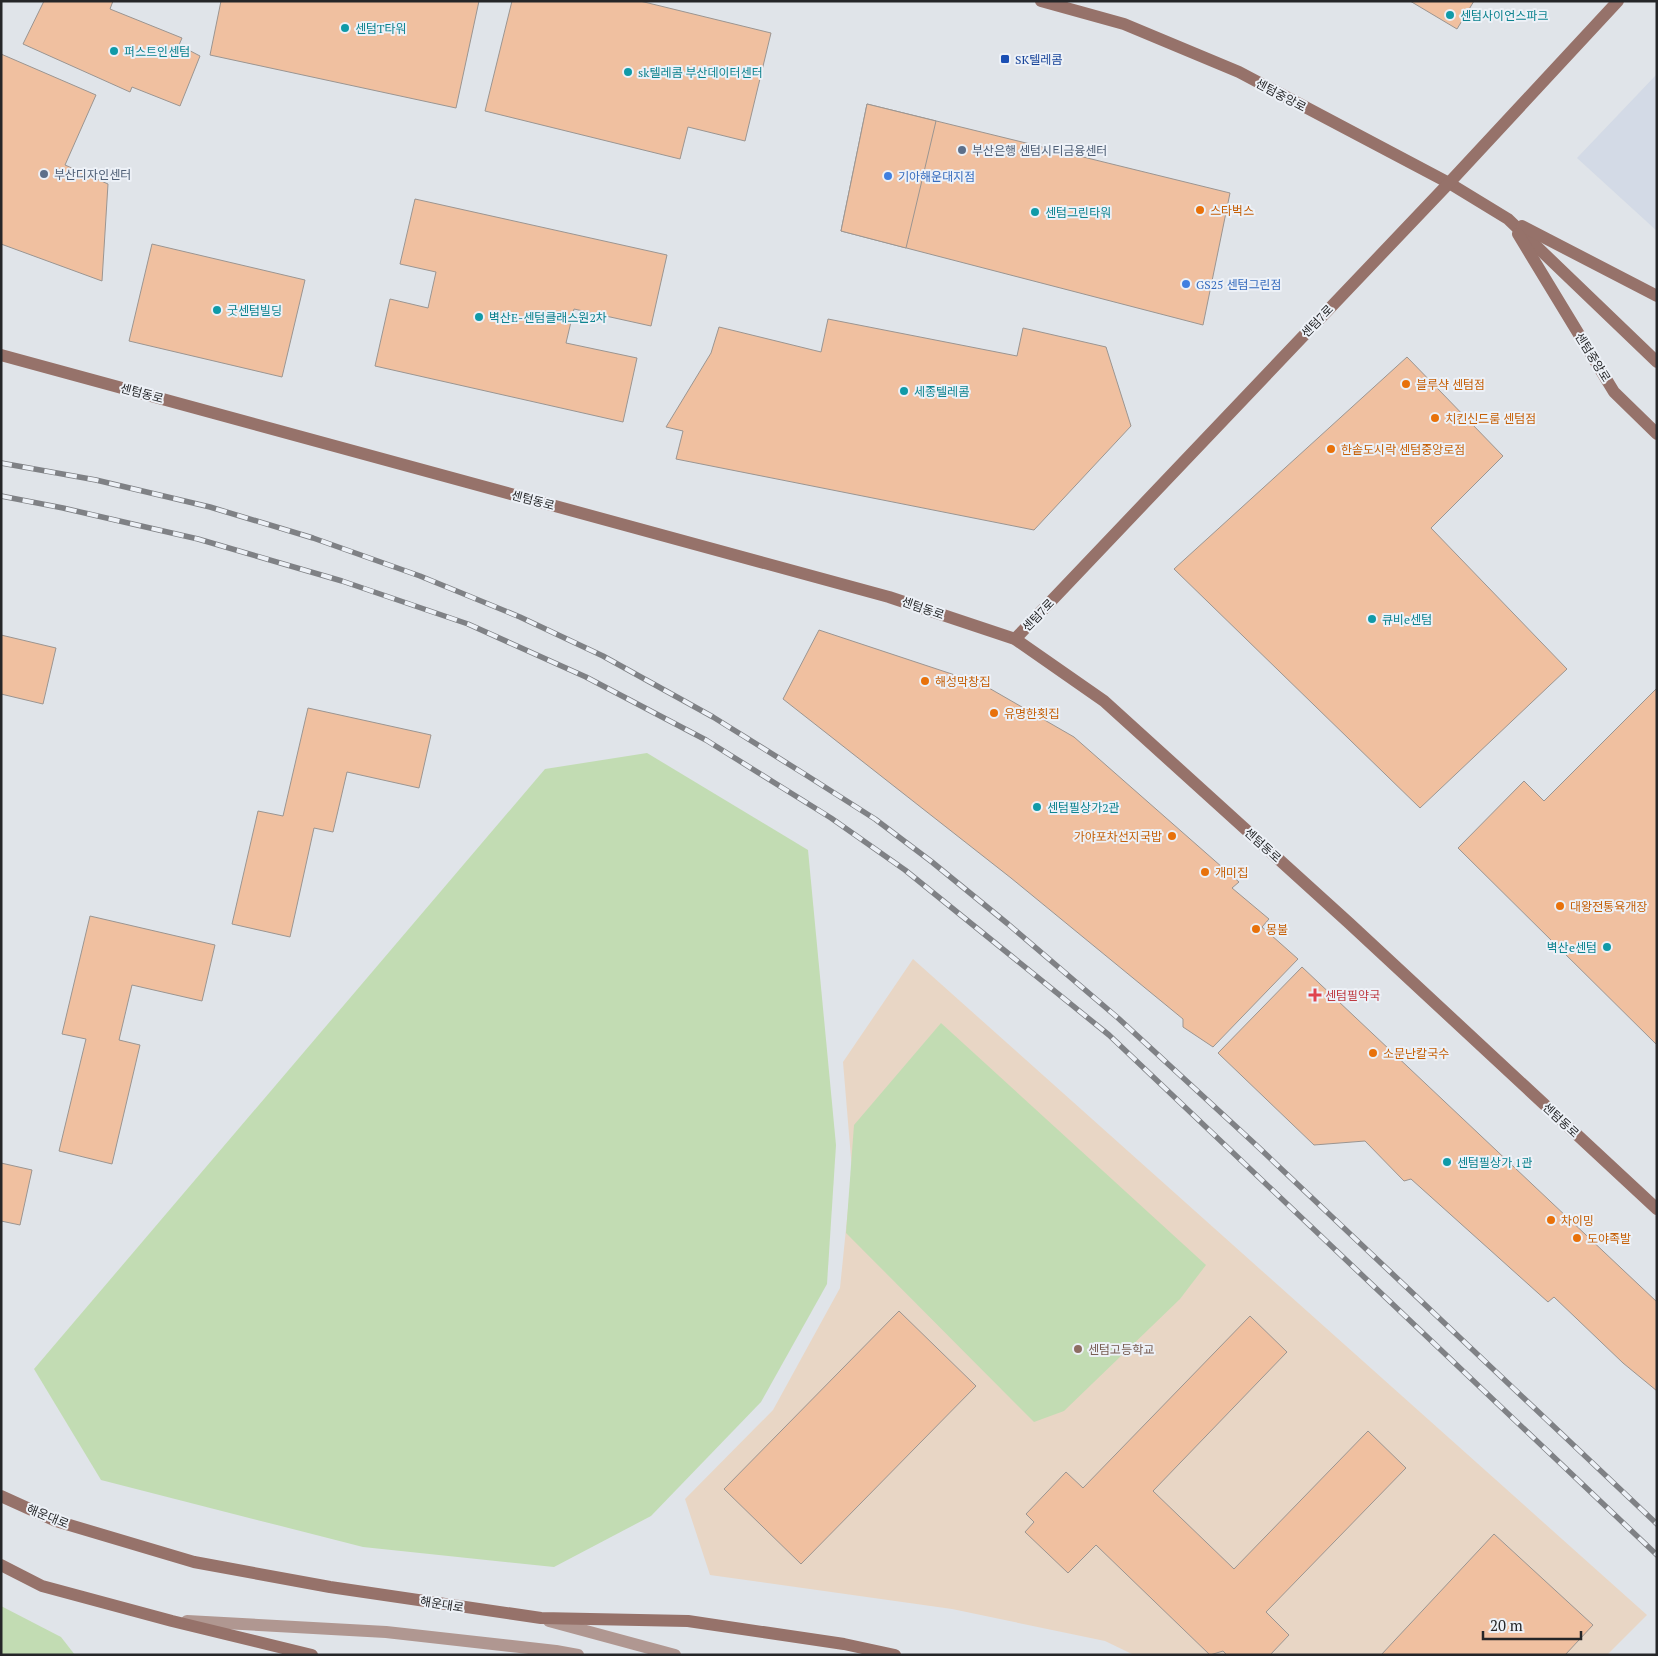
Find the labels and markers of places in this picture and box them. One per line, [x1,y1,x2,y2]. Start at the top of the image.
place label: 센텀사이언스파크 [1460,8,1548,23]
marker: 센텀사이언스파크 [1444,9,1456,21]
place label: 센텀T타워 [355,21,407,36]
marker: 센텀T타워 [339,22,351,34]
place label: 퍼스트인센텀 [124,44,190,59]
marker: 퍼스트인센텀 [108,45,120,57]
place label: SK텔레콤 [1015,52,1062,67]
marker: SK텔레콤 [999,53,1011,65]
place label: sk텔레콤 부산데이터센터 [638,65,763,80]
marker: sk텔레콤 부산데이터센터 [622,66,634,78]
place label: 부산은행 센텀시티금융센터 [972,143,1107,158]
marker: 부산은행 센텀시티금융센터 [956,144,968,156]
place label: 부산디자인센터 [54,167,131,182]
marker: 부산디자인센터 [38,168,50,180]
place label: 기아해운대지점 [898,169,975,184]
marker: 기아해운대지점 [882,170,894,182]
place label: 스타벅스 [1210,203,1254,218]
marker: 스타벅스 [1194,204,1206,216]
place label: 센텀그린타워 [1045,205,1111,220]
marker: 센텀그린타워 [1029,206,1041,218]
place label: GS25 센텀그린점 [1196,277,1282,292]
marker: GS25 센텀그린점 [1180,278,1192,290]
place label: 굿센텀빌딩 [227,303,282,318]
marker: 굿센텀빌딩 [211,304,223,316]
place label: 벽산E-센텀클래스원2차 [489,310,607,325]
marker: 벽산E-센텀클래스원2차 [473,311,485,323]
place label: 블루샥 센텀점 [1416,377,1485,392]
marker: 블루샥 센텀점 [1400,378,1412,390]
place label: 세종텔레콤 [914,384,969,399]
marker: 세종텔레콤 [898,385,910,397]
place label: 치킨신드룸 센텀점 [1445,411,1536,426]
marker: 치킨신드룸 센텀점 [1429,412,1441,424]
place label: 한솥도시락 센텀중앙로점 [1341,442,1465,457]
marker: 한솥도시락 센텀중앙로점 [1325,443,1337,455]
place label: 큐비e센텀 [1382,612,1432,627]
marker: 큐비e센텀 [1366,613,1378,625]
place label: 해성막창집 [935,674,990,689]
marker: 해성막창집 [919,675,931,687]
place label: 유명한횟집 [1004,706,1059,721]
marker: 유명한횟집 [988,707,1000,719]
place label: 센텀필상가2관 [1047,800,1120,815]
marker: 센텀필상가2관 [1031,801,1043,813]
place label: 가야포차선지국밥 [1074,829,1162,844]
marker: 가야포차선지국밥 [1166,830,1178,842]
place label: 개미집 [1215,865,1248,880]
marker: 개미집 [1199,866,1211,878]
place label: 대왕전통육개장 [1570,899,1647,914]
marker: 대왕전통육개장 [1554,900,1566,912]
place label: 몽불 [1266,922,1288,937]
marker: 몽불 [1250,923,1262,935]
place label: 벽산e센텀 [1547,940,1597,955]
marker: 벽산e센텀 [1601,941,1613,953]
place label: 센텀필약국 [1325,988,1380,1003]
marker: 센텀필약국 [1309,989,1321,1001]
place label: 소문난칼국수 [1383,1046,1449,1061]
marker: 소문난칼국수 [1367,1047,1379,1059]
place label: 센텀필상가 1관 [1457,1155,1533,1170]
marker: 센텀필상가 1관 [1441,1156,1453,1168]
place label: 차이밍 [1561,1213,1594,1228]
marker: 차이밍 [1545,1214,1557,1226]
place label: 도야족발 [1587,1231,1631,1246]
marker: 도야족발 [1571,1232,1583,1244]
place label: 센텀고등학교 [1088,1342,1154,1357]
marker: 센텀고등학교 [1072,1343,1084,1355]

